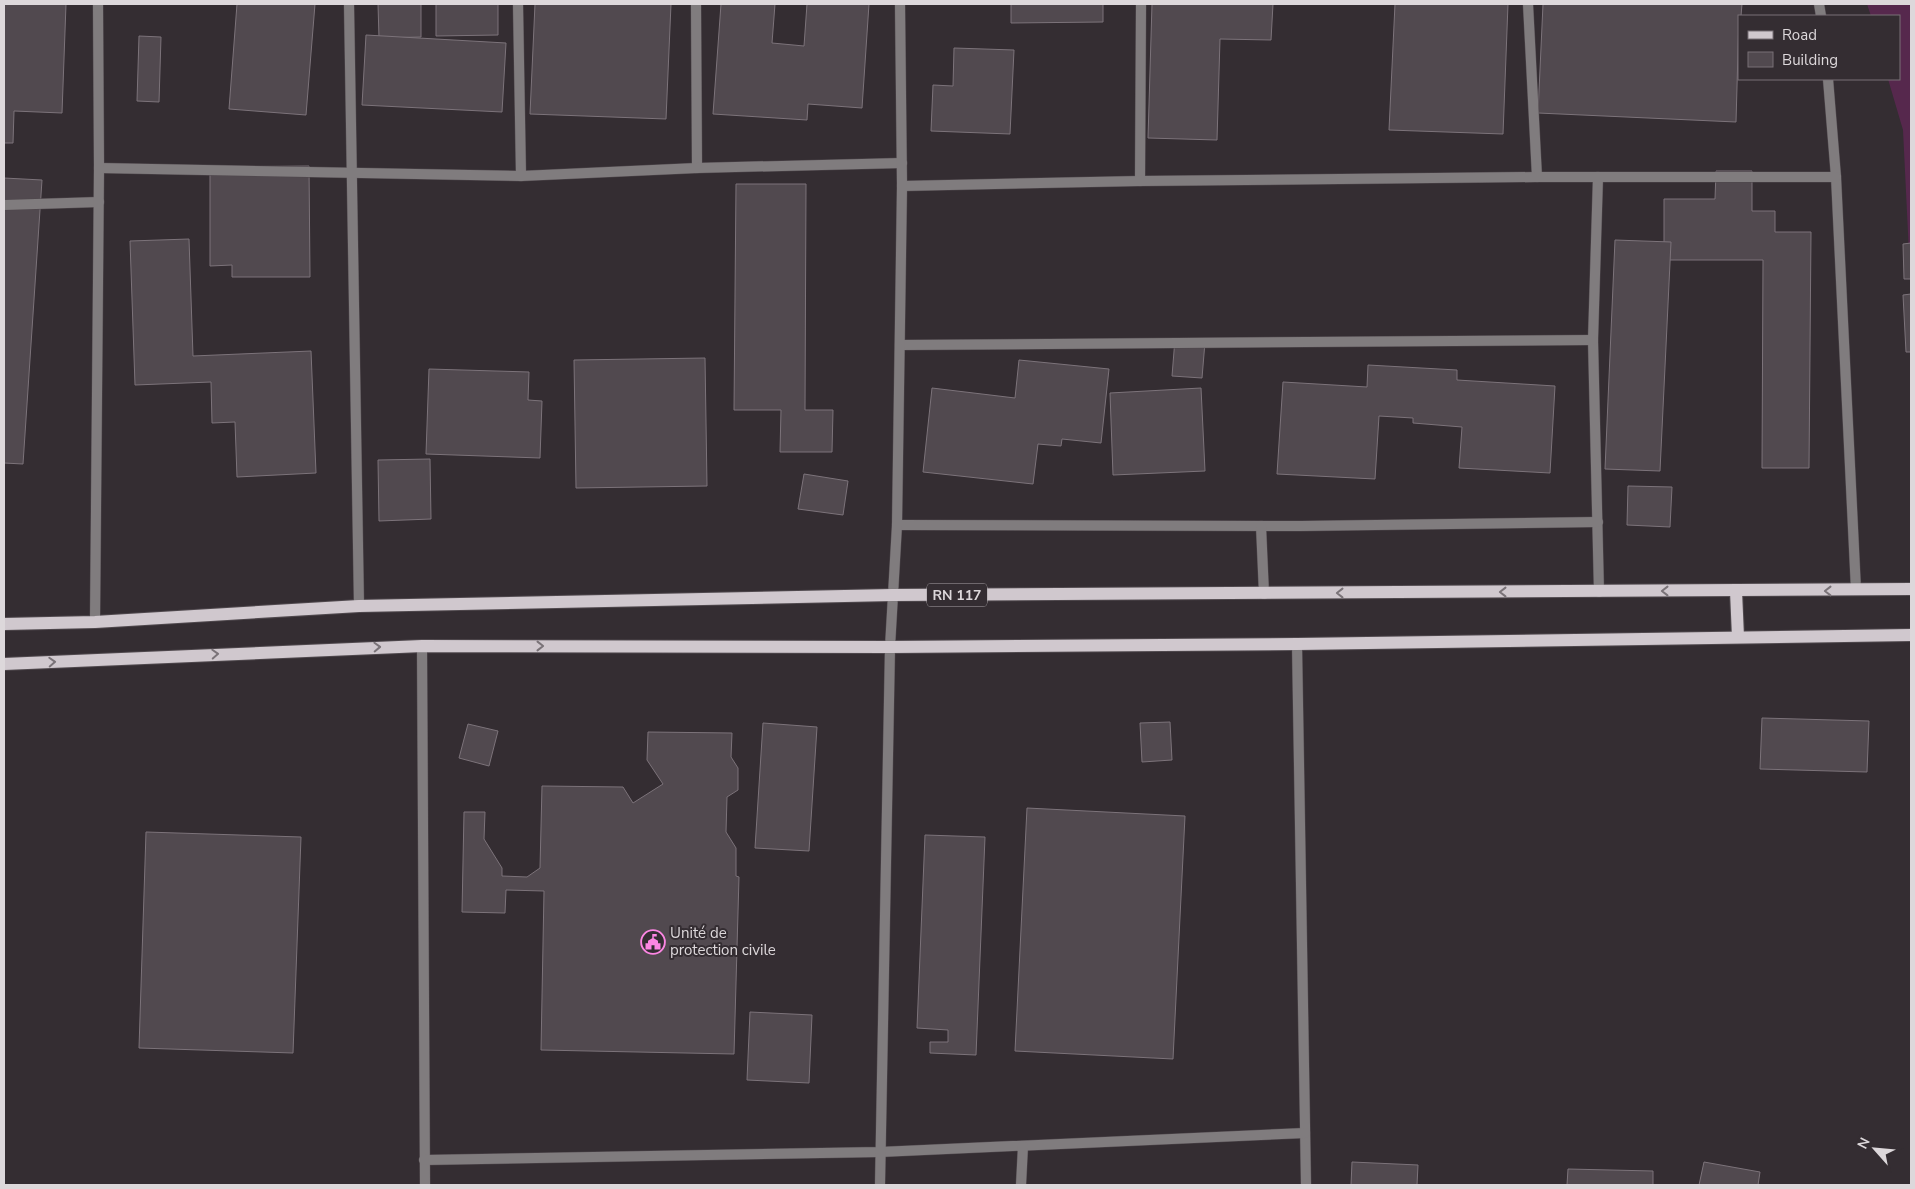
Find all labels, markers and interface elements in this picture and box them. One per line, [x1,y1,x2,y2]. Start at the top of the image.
legend [1738,15,1900,80]
text: Road [1782,25,1817,45]
text: Building [1782,50,1838,70]
road number: RN 117 [927,584,987,606]
one-way arrow [1823,585,1831,596]
one-way arrow [1661,586,1669,597]
one-way arrow [1498,587,1506,597]
one-way arrow [1336,588,1344,598]
one-way arrow [536,641,544,651]
one-way arrow [373,642,381,653]
one-way arrow [211,649,219,660]
one-way arrow [49,657,57,667]
place label: Unité de protection civile [670,923,776,960]
public building icon: Unité de protection civile [640,929,666,955]
north arrow [1850,1124,1900,1174]
text: N [1853,1134,1875,1152]

